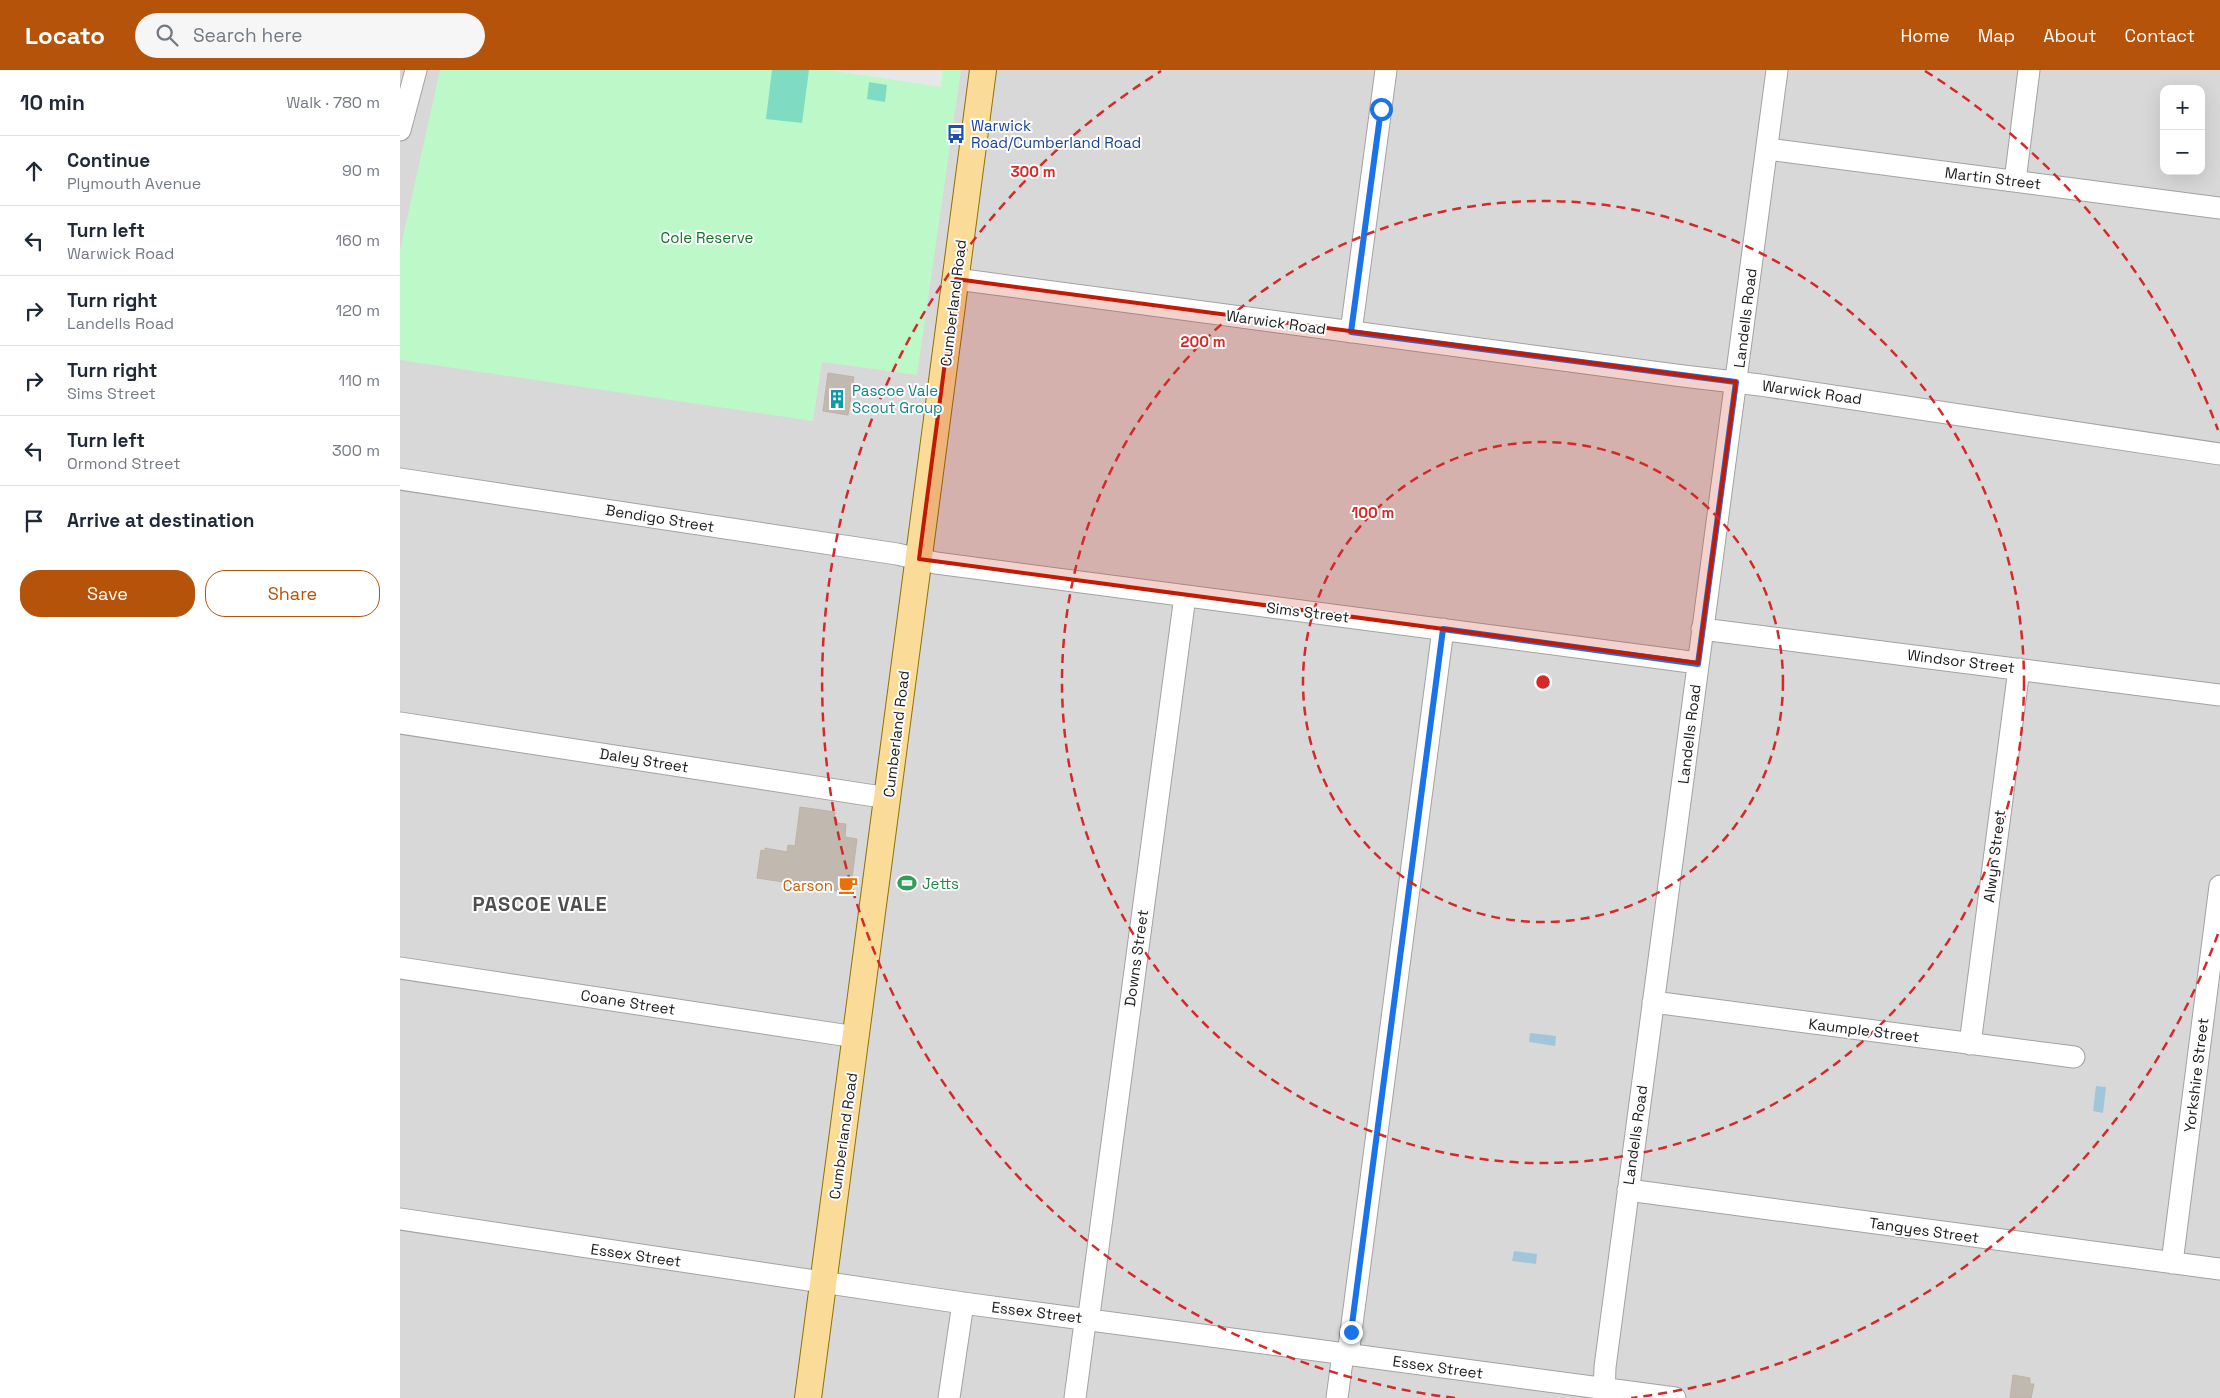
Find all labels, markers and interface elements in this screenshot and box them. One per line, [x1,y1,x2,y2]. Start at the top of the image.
search box [135,13,485,58]
text: Locato [25,20,105,51]
icon: search [153,21,181,49]
text: Search here [193,23,302,48]
text: Home [1901,24,1950,47]
text: Map [1978,24,2015,47]
text: About [2043,24,2097,47]
text: Contact [2125,24,2195,47]
map controls [2160,85,2205,175]
button: + [2160,85,2205,130]
text: 10 min [20,89,85,116]
text: Walk · 780 m [286,92,380,113]
route start [1370,98,1393,121]
place label: Warwick Road/Cumberland Road [971,116,1141,152]
bus stop icon: Warwick Road/Cumberland Road [945,123,967,145]
button: − [2160,130,2205,175]
text: Continue [67,148,150,173]
icon: ahead [20,157,48,185]
text: 90 m [342,160,380,181]
text: 300 m [1010,162,1056,181]
street label: Martin Street [1944,163,2042,193]
text: Plymouth Avenue [67,173,201,194]
text: Turn left [67,218,145,243]
icon: left [20,227,48,255]
park label: Cole Reserve [661,228,753,247]
text: 160 m [335,230,380,251]
street label: Cumberland Road [936,238,970,368]
text: Warwick Road [67,243,174,264]
street label: Landells Road [1729,267,1761,369]
text: Turn right [67,288,157,313]
icon: right [20,297,48,325]
text: 120 m [336,300,380,321]
street label: Warwick Road [1225,306,1327,338]
text: Landells Road [67,313,174,334]
text: 200 m [1181,332,1225,351]
text: Turn right [67,358,157,383]
icon: right [20,367,48,395]
text: 110 m [338,370,380,391]
street label: Warwick Road [1761,376,1863,408]
place label: Pascoe Vale Scout Group [852,381,943,417]
text: Sims Street [67,383,156,404]
building icon: Pascoe Vale Scout Group [826,388,848,410]
text: Turn left [67,428,145,453]
icon: left [20,437,48,465]
text: 300 m [332,440,380,461]
text: Ormond Street [67,453,181,474]
street label: Bendigo Street [604,500,716,536]
text: 100 m [1352,503,1394,522]
icon: arrive [20,507,48,535]
text: Arrive at destination [67,508,255,533]
button: Save [20,570,195,617]
button: Share [205,570,380,617]
street label: Sims Street [1265,597,1351,627]
street label: Windsor Street [1906,645,2016,677]
street label: Cumberland Road [879,669,913,799]
centre of rings [1534,673,1552,691]
street label: Landells Road [1673,683,1705,785]
street label: Daley Street [598,744,690,776]
street label: Alwyn Street [1979,808,2009,903]
sports icon: Jetts [896,872,918,894]
cafe icon: Carson [837,874,859,896]
place label: Jetts [922,874,959,893]
place label: Carson [783,876,833,895]
district label: PASCOE VALE [472,891,608,917]
street label: Downs Street [1120,908,1152,1008]
street label: Coane Street [579,985,677,1019]
street label: Kaumple Street [1807,1014,1921,1046]
street label: Yorkshire Street [2180,1016,2212,1133]
street label: Cumberland Road [825,1071,861,1201]
street label: Landells Road [1619,1084,1651,1186]
street label: Tangyes Street [1868,1213,1980,1247]
street label: Essex Street [590,1239,683,1271]
street label: Essex Street [991,1297,1084,1327]
route end [1340,1321,1363,1344]
street label: Essex Street [1392,1351,1485,1383]

